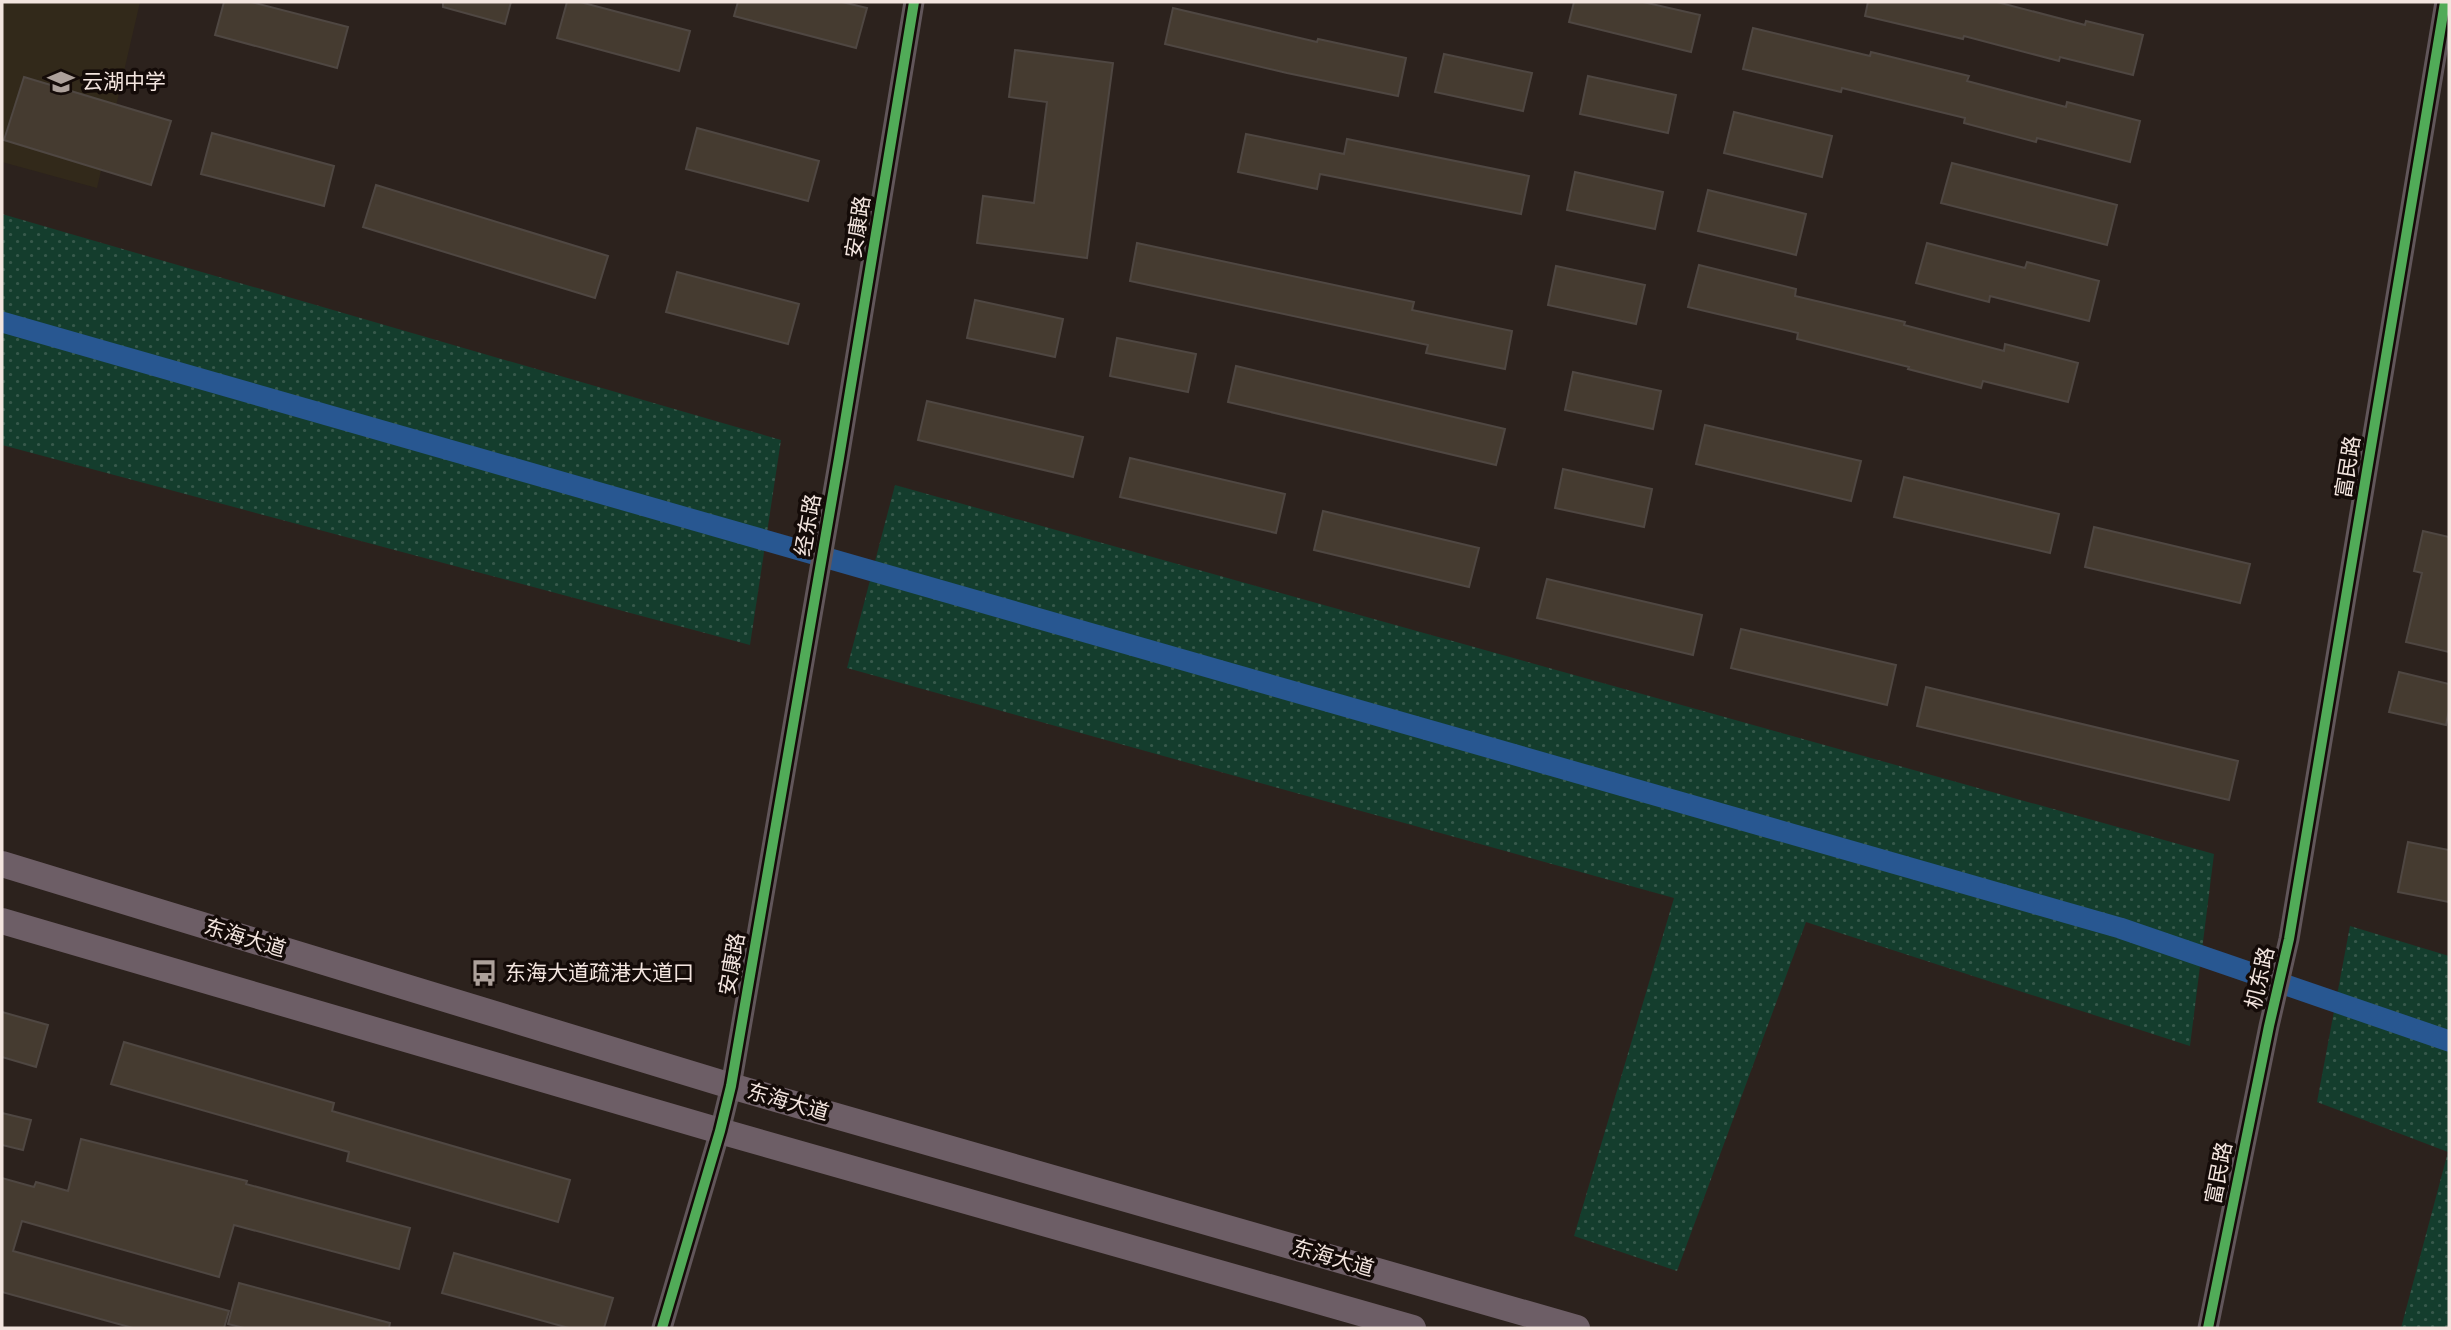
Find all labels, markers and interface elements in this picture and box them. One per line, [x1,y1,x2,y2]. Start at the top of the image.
school or university icon: 云湖中学 [46,67,76,97]
place label: 云湖中学 [82,67,166,96]
street label: 安康路 [838,194,877,260]
street label: 富民路 [2328,434,2367,500]
street label: 经东路 [788,491,827,558]
street label: 东海大道 [201,911,290,964]
street label: 安康路 [712,930,751,997]
street label: 机东路 [2238,944,2281,1012]
bus stop icon: 东海大道疏港大道口 [469,958,499,988]
place label: 东海大道疏港大道口 [505,958,694,987]
street label: 东海大道 [744,1076,833,1127]
street label: 富民路 [2198,1139,2239,1207]
street label: 东海大道 [1289,1232,1378,1283]

